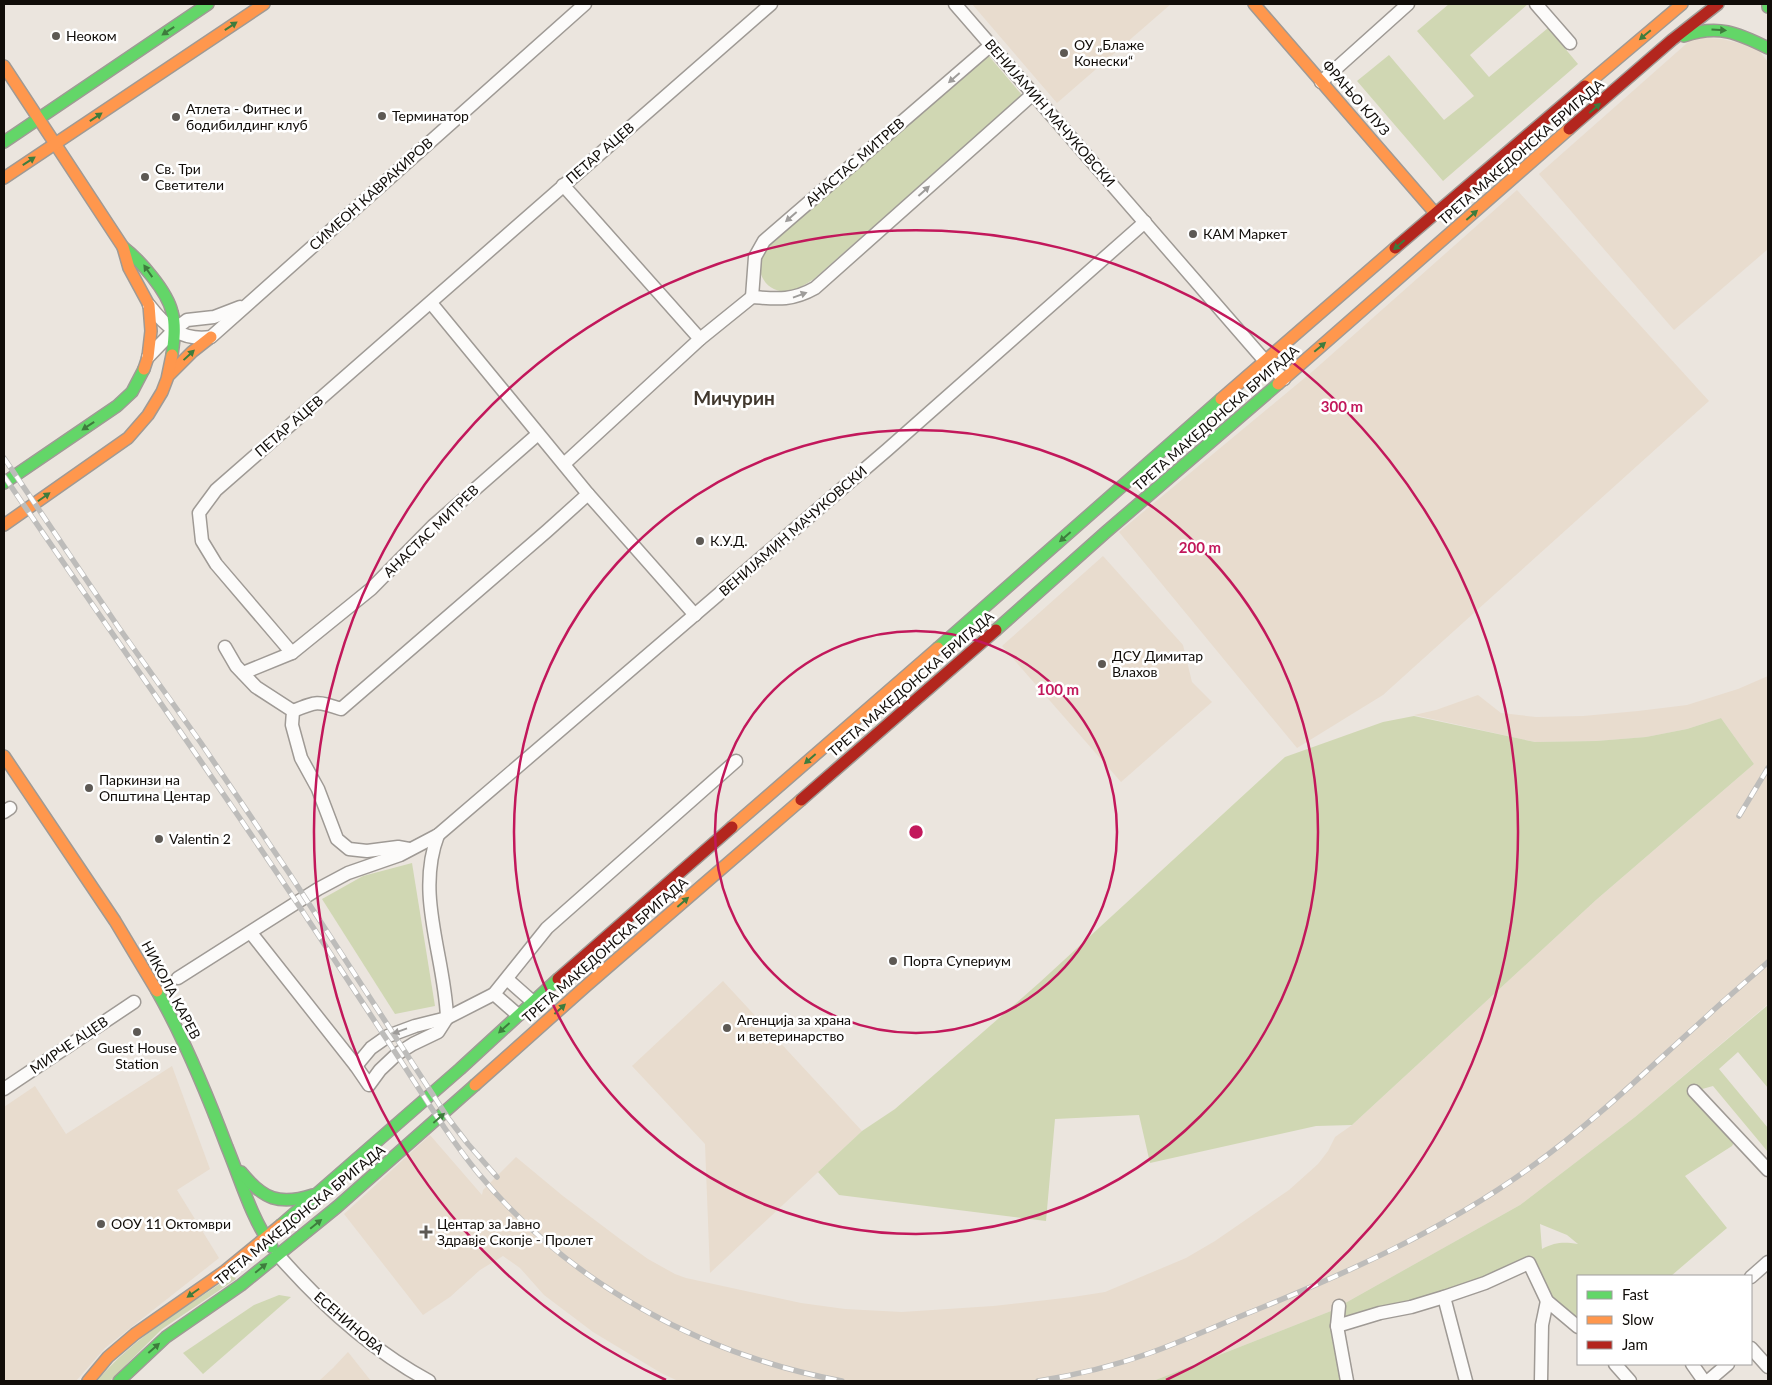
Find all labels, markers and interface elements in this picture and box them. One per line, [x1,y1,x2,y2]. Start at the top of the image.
one-way arrow [224,22,237,31]
one-way arrow [161,26,174,36]
one-way arrow [1711,26,1727,34]
place label: Неоком [66,27,117,44]
marker: Неоком [50,30,62,42]
one-way arrow [1638,30,1651,41]
street label: ВЕНИЈАМИН МАЧУКОВСКИ [982,35,1119,190]
place label: ОУ „Блаже Конески“ [1074,36,1144,69]
marker: ОУ „Блаже Конески“ [1058,47,1070,59]
street label: ФРАЊО КЛУЗ [1319,56,1394,139]
one-way arrow [948,72,961,83]
street label: ТРЕТА МАКЕДОНСКА БРИГАДА [1434,75,1607,228]
place label: Атлета - Фитнес и бодибилдинг клуб [186,100,308,133]
one-way arrow [1588,102,1601,113]
place label: Терминатор [392,107,469,124]
marker: Терминатор [376,110,388,122]
marker: Атлета - Фитнес и бодибилдинг клуб [170,111,182,123]
one-way arrow [89,112,103,122]
street label: АНАСТАС МИТРЕВ [802,114,908,209]
street label: ПЕТАР АЦЕВ [562,118,637,187]
street label: СИМЕОН КАВРАКИРОВ [305,134,436,254]
one-way arrow [23,156,36,166]
place label: Св. Три Светители [155,160,224,193]
marker: Св. Три Светители [139,171,151,183]
one-way arrow [917,186,930,197]
one-way arrow [1466,209,1479,220]
one-way arrow [785,212,798,223]
place label: КАМ Маркет [1203,225,1287,242]
marker: КАМ Маркет [1187,228,1199,240]
one-way arrow [1393,239,1405,251]
one-way arrow [143,264,153,278]
one-way arrow [792,291,807,298]
street label: ТРЕТА МАКЕДОНСКА БРИГАДА [1129,341,1302,494]
one-way arrow [1314,341,1326,353]
one-way arrow [183,349,195,361]
district label: Мичурин [693,386,775,409]
street label: ПЕТАР АЦЕВ [251,391,326,460]
text: 300 m [1321,397,1363,415]
one-way arrow [81,421,94,431]
street label: ВЕНИЈАМИН МАЧУКОВСКИ [715,462,870,599]
street label: АНАСТАС МИТРЕВ [380,481,482,580]
one-way arrow [37,492,51,502]
one-way arrow [1059,531,1071,543]
place label: К.У.Д. [710,532,747,549]
marker: К.У.Д. [694,535,706,547]
text: 200 m [1179,538,1221,556]
street label: ТРЕТА МАКЕДОНСКА БРИГАДА [824,607,997,760]
place label: ДСУ Димитар Влахов [1112,647,1203,680]
marker: ДСУ Димитар Влахов [1096,658,1108,670]
text: 100 m [1037,680,1079,698]
one-way arrow [804,753,817,764]
place label: Паркинзи на Општина Центар [99,771,211,804]
marker: Паркинзи на Општина Центар [83,782,95,794]
centre of rings [907,823,925,841]
place label: Valentin 2 [169,830,231,847]
marker: Valentin 2 [153,833,165,845]
street label: ТРЕТА МАКЕДОНСКА БРИГАДА [518,873,691,1026]
one-way arrow [676,897,689,908]
street label: НИКОЛА КАРЕВ [138,938,204,1042]
place label: Порта Супериум [903,952,1011,969]
marker: Порта Супериум [887,955,899,967]
one-way arrow [554,1004,567,1015]
place label: Агенција за храна и ветеринарство [737,1011,851,1044]
street label: МИРЧЕ АЦЕВ [26,1012,111,1077]
one-way arrow [499,1022,511,1034]
marker: Агенција за храна и ветеринарство [721,1022,733,1034]
marker: Guest House Station [131,1026,143,1038]
one-way arrow [393,1028,408,1035]
place label: Guest House Station [97,1039,177,1072]
one-way arrow [432,1112,445,1123]
street label: ТРЕТА МАКЕДОНСКА БРИГАДА [211,1140,388,1288]
place label: ООУ 11 Октомври [111,1215,231,1232]
place label: Центар за Јавно Здравје Скопје - Пролет [437,1215,593,1248]
marker: ООУ 11 Октомври [95,1218,107,1230]
one-way arrow [309,1218,322,1229]
marker: Центар за Јавно Здравје Скопје - Пролет [419,1225,433,1239]
one-way arrow [254,1263,267,1274]
legend [1577,1275,1752,1365]
text: Fast [1622,1285,1649,1303]
one-way arrow [186,1288,200,1298]
street label: ЕСЕНИНОВА [311,1288,388,1358]
text: Slow [1622,1310,1654,1328]
text: Jam [1622,1335,1648,1353]
one-way arrow [147,1342,160,1353]

